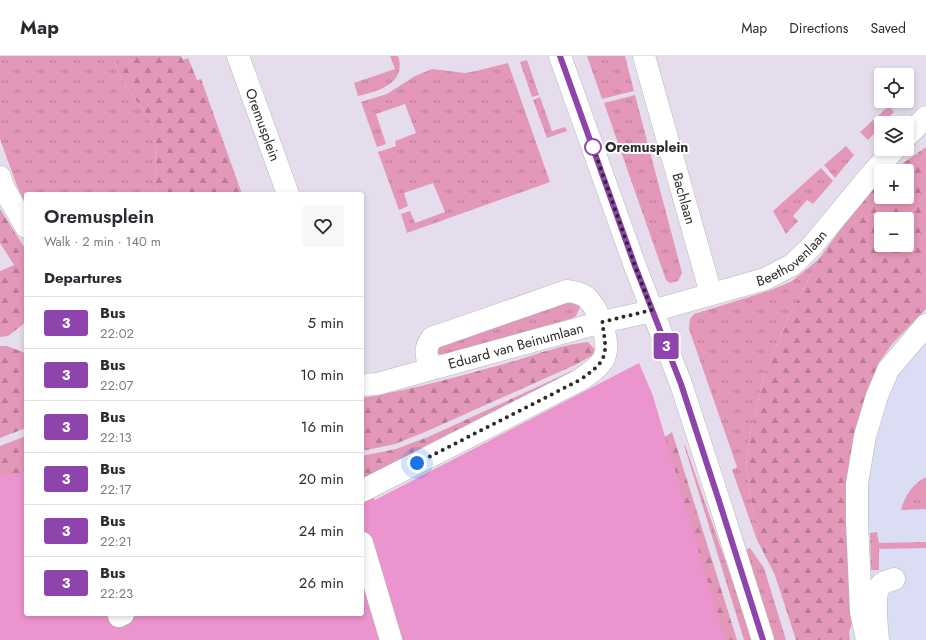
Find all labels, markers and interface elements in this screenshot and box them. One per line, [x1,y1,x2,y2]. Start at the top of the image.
text: Map [20,14,59,41]
text: Map [741,18,767,38]
text: Directions [789,18,849,38]
text: Saved [871,18,906,38]
map controls [874,68,914,252]
button: locate [874,68,914,108]
street label: Oremusplein [240,85,285,164]
button: layers [874,116,914,156]
place label: Oremusplein [605,137,688,157]
marker: Oremusplein [584,138,602,156]
button: + [874,164,914,204]
street label: Bachlaan [667,170,701,227]
text: Oremusplein [44,203,154,230]
button: heart [302,205,344,247]
button: − [874,212,914,252]
street label: Beethovenlaan [754,225,831,291]
text: Walk · 2 min · 140 m [44,232,161,251]
text: Departures [44,267,122,289]
text: Bus [100,302,125,324]
text: 5 min [308,312,344,334]
text: 3 [62,313,70,333]
street label: Eduard van Beinumlaan [446,318,586,374]
text: 22:02 [100,324,134,343]
line badge: 3 [653,333,679,359]
text: 3 [662,336,670,356]
text: Bus [100,354,125,376]
text: 10 min [300,364,344,386]
text: 3 [62,365,70,385]
text: 22:07 [100,376,133,395]
text: Bus [100,406,125,428]
text: 16 min [301,416,344,438]
text: 3 [62,417,70,437]
text: 22:13 [100,428,132,447]
your location [407,453,427,473]
text: Bus [100,458,125,480]
text: 20 min [298,468,344,490]
text: 3 [62,469,70,489]
text: 22:17 [100,480,131,499]
text: Bus [100,510,125,532]
text: 24 min [299,520,344,542]
text: 3 [62,521,70,541]
text: 22:21 [100,532,132,551]
text: Bus [100,562,125,584]
text: 26 min [299,572,344,594]
text: 3 [62,573,70,593]
text: 22:23 [100,584,133,603]

